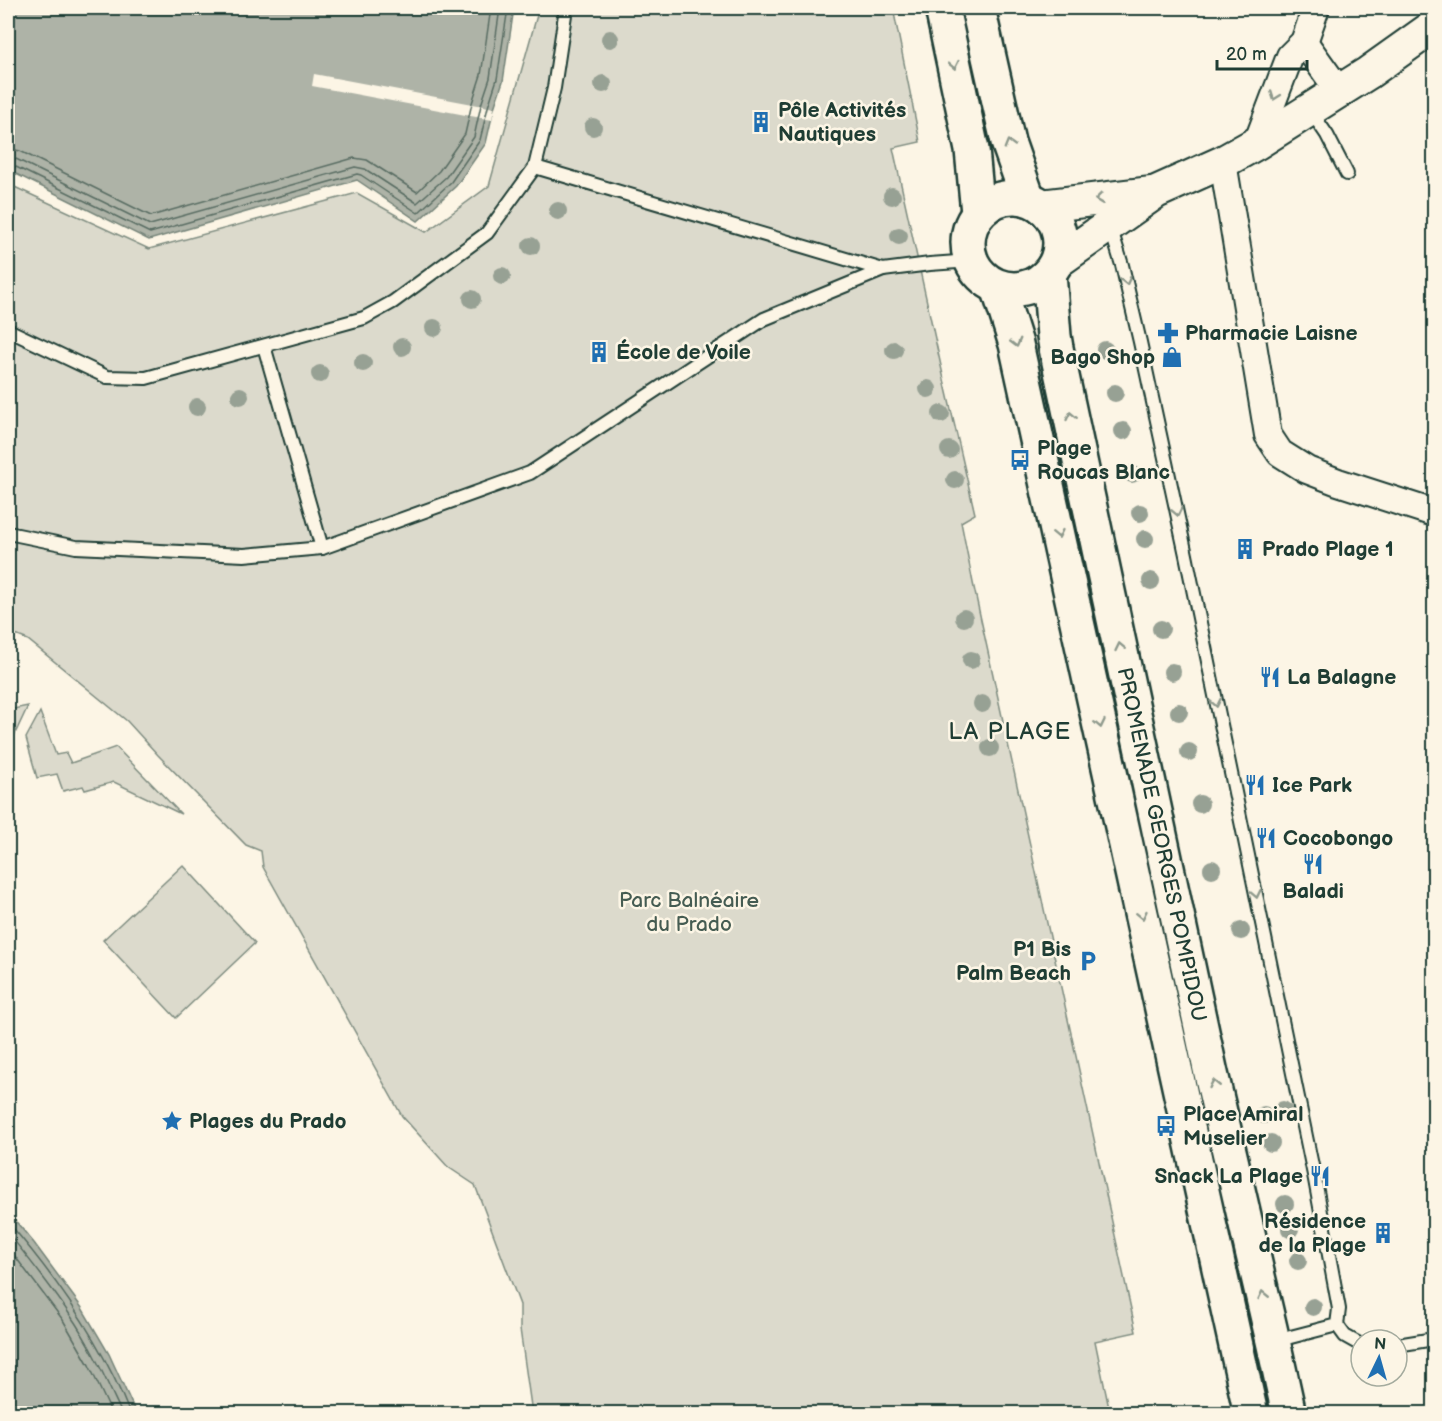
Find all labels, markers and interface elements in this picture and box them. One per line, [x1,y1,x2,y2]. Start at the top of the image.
scale bar [1217,33,1307,71]
text: 20 m [1226,44,1267,65]
one-way arrow [947,59,960,69]
one-way arrow [1270,90,1282,101]
place label: Pôle Activités Nautiques [778,98,906,147]
building icon: Pôle Activités Nautiques [749,110,773,134]
one-way arrow [1004,139,1016,150]
one-way arrow [1094,192,1103,205]
one-way arrow [1118,276,1131,286]
pharmacy icon: Pharmacie Laisne [1156,321,1180,345]
place label: Pharmacie Laisne [1185,321,1357,346]
one-way arrow [1008,338,1021,348]
place label: École de Voile [616,339,751,365]
building icon: École de Voile [587,340,611,364]
place label: Bago Shop [1050,345,1155,370]
shop icon: Bago Shop [1160,345,1184,369]
one-way arrow [1065,411,1078,421]
place label: Plage Roucas Blanc [1037,436,1170,485]
bus stop icon: Plage Roucas Blanc [1008,448,1032,472]
one-way arrow [1170,507,1183,517]
one-way arrow [1050,528,1063,538]
building icon: Prado Plage 1 [1233,537,1257,561]
place label: Prado Plage 1 [1262,537,1394,562]
one-way arrow [1114,643,1127,653]
street label: PROMENADE GEORGES POMPIDOU [1112,665,1212,1024]
restaurant icon: La Balagne [1258,665,1282,689]
place label: La Balagne [1287,665,1396,690]
one-way arrow [1209,698,1222,708]
district label: LA PLAGE [948,717,1072,746]
one-way arrow [1092,719,1105,729]
restaurant icon: Ice Park [1243,773,1267,797]
place label: Ice Park [1272,773,1352,798]
restaurant icon: Cocobongo [1254,826,1278,850]
place label: Cocobongo [1283,826,1393,851]
restaurant icon: Baladi [1301,852,1325,876]
place label: Baladi [1282,879,1344,904]
park label: Parc Balnéaire du Prado [619,888,759,937]
one-way arrow [1249,889,1262,899]
one-way arrow [1134,909,1147,919]
place label: P1 Bis Palm Beach [956,937,1071,986]
parking icon: P1 Bis Palm Beach [1076,949,1100,973]
one-way arrow [1208,1080,1221,1090]
place label: Place Amiral Muselier [1183,1102,1303,1151]
place icon: Plages du Prado [160,1109,184,1133]
place label: Plages du Prado [189,1109,347,1134]
bus stop icon: Place Amiral Muselier [1154,1114,1178,1138]
place label: Snack La Plage [1154,1164,1303,1189]
restaurant icon: Snack La Plage [1308,1164,1332,1188]
place label: Résidence de la Plage [1259,1209,1366,1258]
building icon: Résidence de la Plage [1371,1221,1395,1245]
one-way arrow [1257,1290,1270,1300]
north arrow [1349,1328,1409,1388]
text: N [1373,1335,1387,1355]

